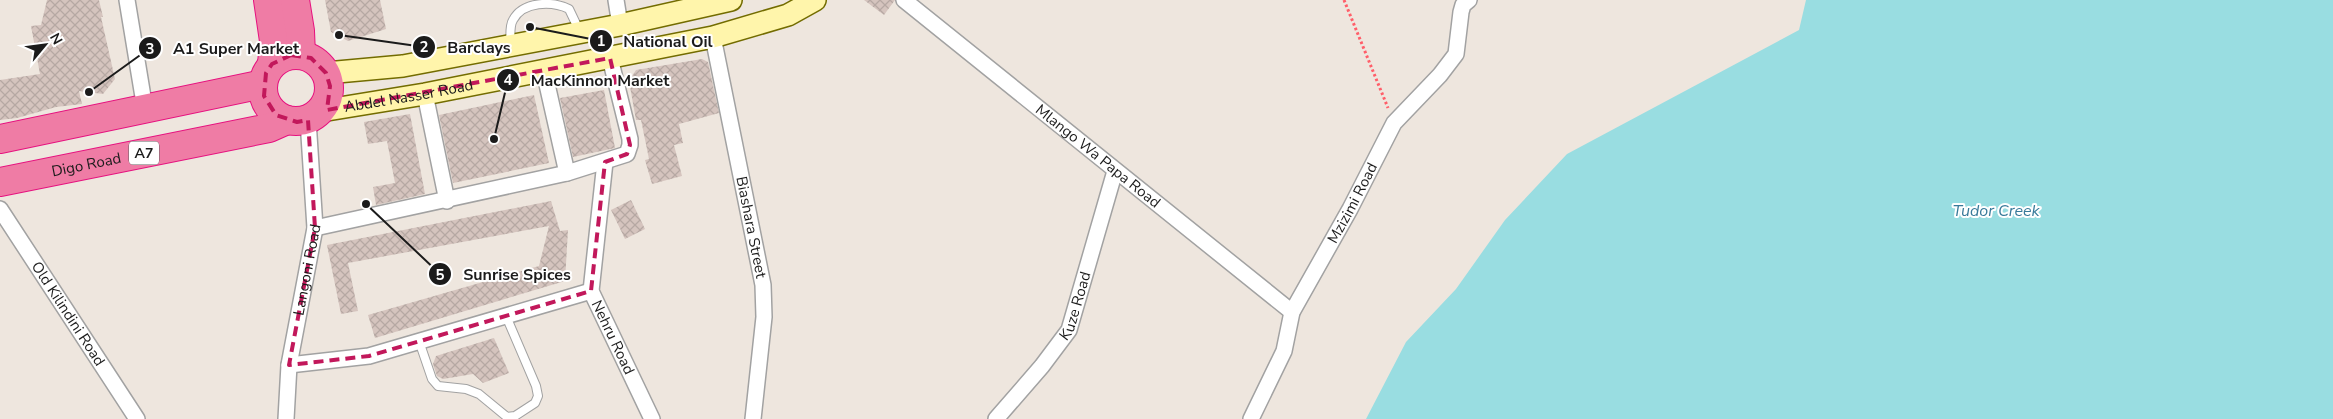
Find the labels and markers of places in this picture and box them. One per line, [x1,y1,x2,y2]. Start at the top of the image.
callout: National Oil [588,26,723,57]
callout: Barclays [412,32,520,63]
callout: A1 Super Market [138,33,309,64]
callout: MacKinnon Market [496,65,680,96]
callout: Sunrise Spices [428,259,580,290]

